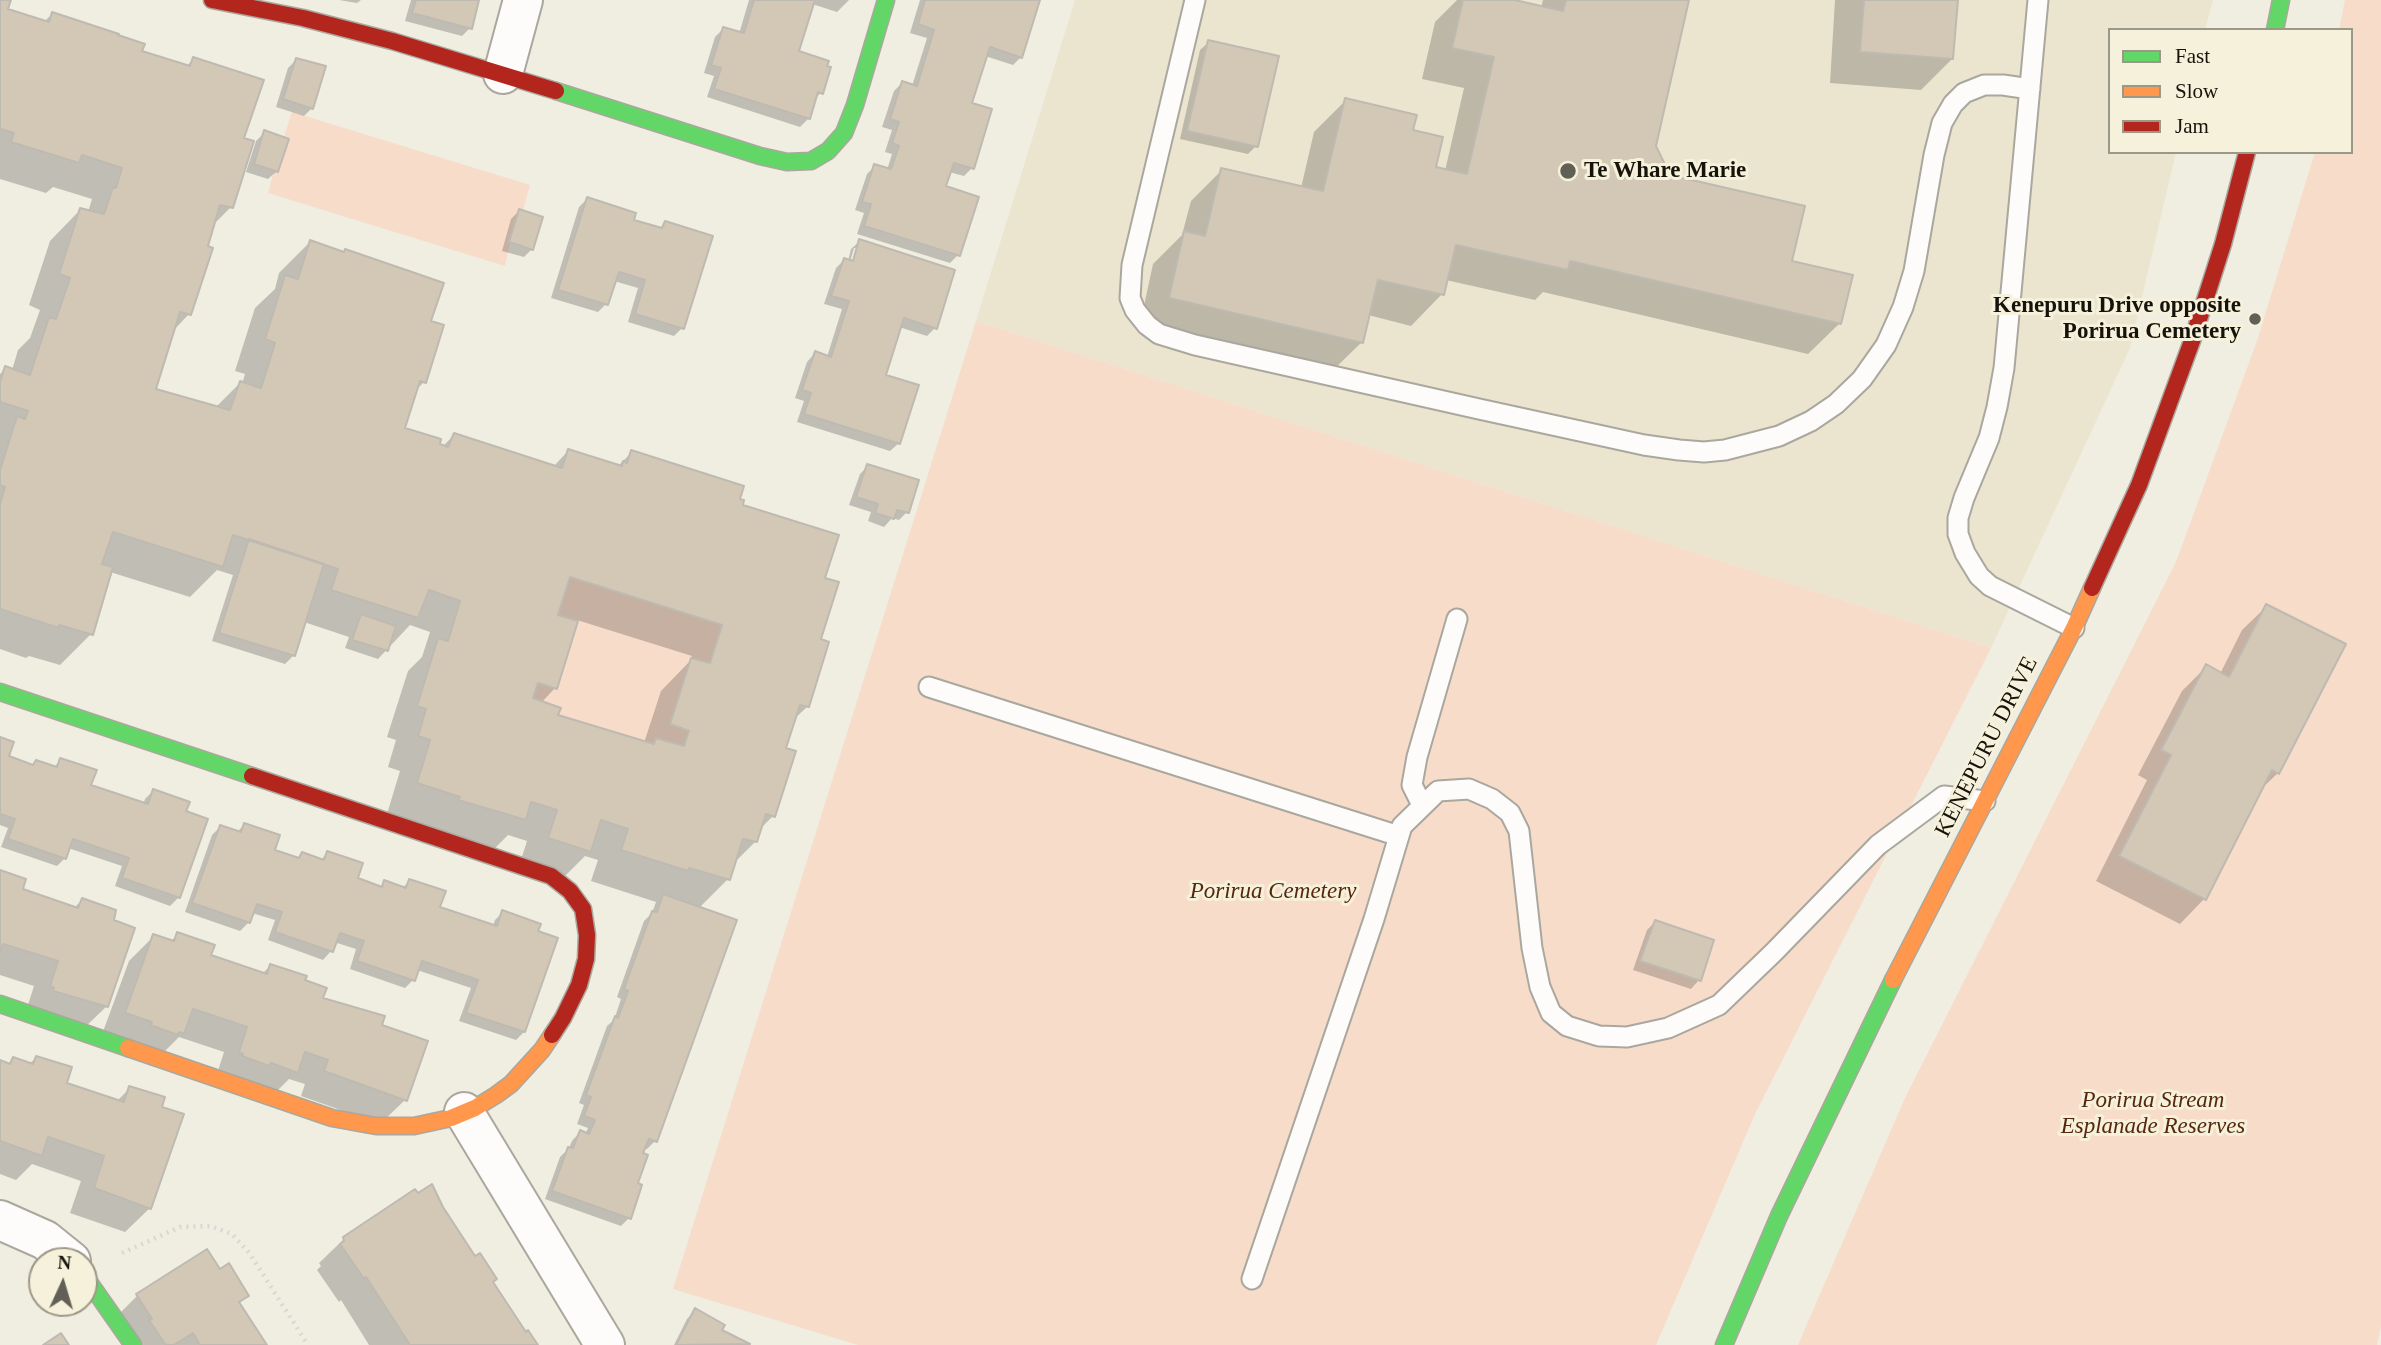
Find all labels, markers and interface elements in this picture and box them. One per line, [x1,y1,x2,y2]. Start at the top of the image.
legend [2108,28,2353,154]
text: Fast [2175,44,2210,68]
text: Slow [2175,79,2218,103]
text: Jam [2175,114,2209,138]
place label: Te Whare Marie [1584,157,1746,185]
marker: Te Whare Marie [1558,161,1578,181]
place label: Kenepuru Drive opposite Porirua Cemetery [1993,292,2241,346]
marker: Kenepuru Drive opposite Porirua Cemetery [2247,311,2263,327]
street label: KENEPURU DRIVE [1930,652,2044,842]
park label: Porirua Cemetery [1190,878,1356,906]
park label: Porirua Stream Esplanade Reserves [2061,1087,2245,1141]
north arrow [28,1247,98,1317]
text: N [57,1252,72,1274]

